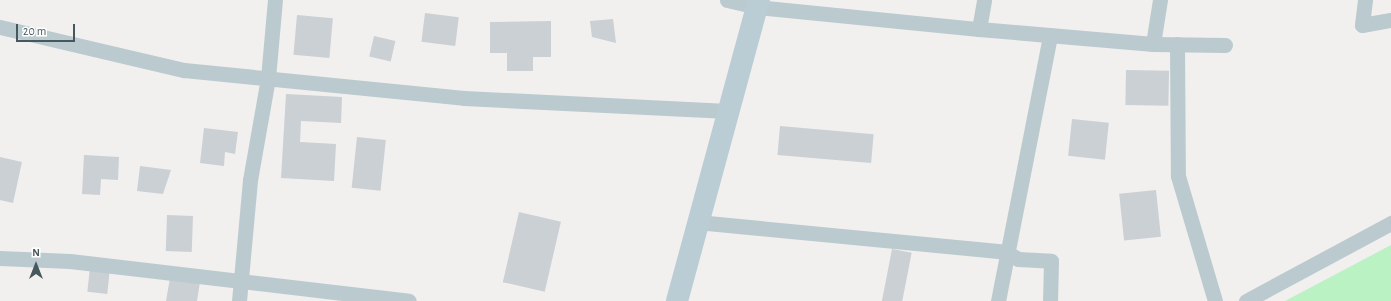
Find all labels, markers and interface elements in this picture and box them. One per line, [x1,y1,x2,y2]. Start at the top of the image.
scale bar [18,16,77,42]
text: 20 m [23,25,46,37]
north arrow [16,245,56,285]
text: N [32,247,40,258]

